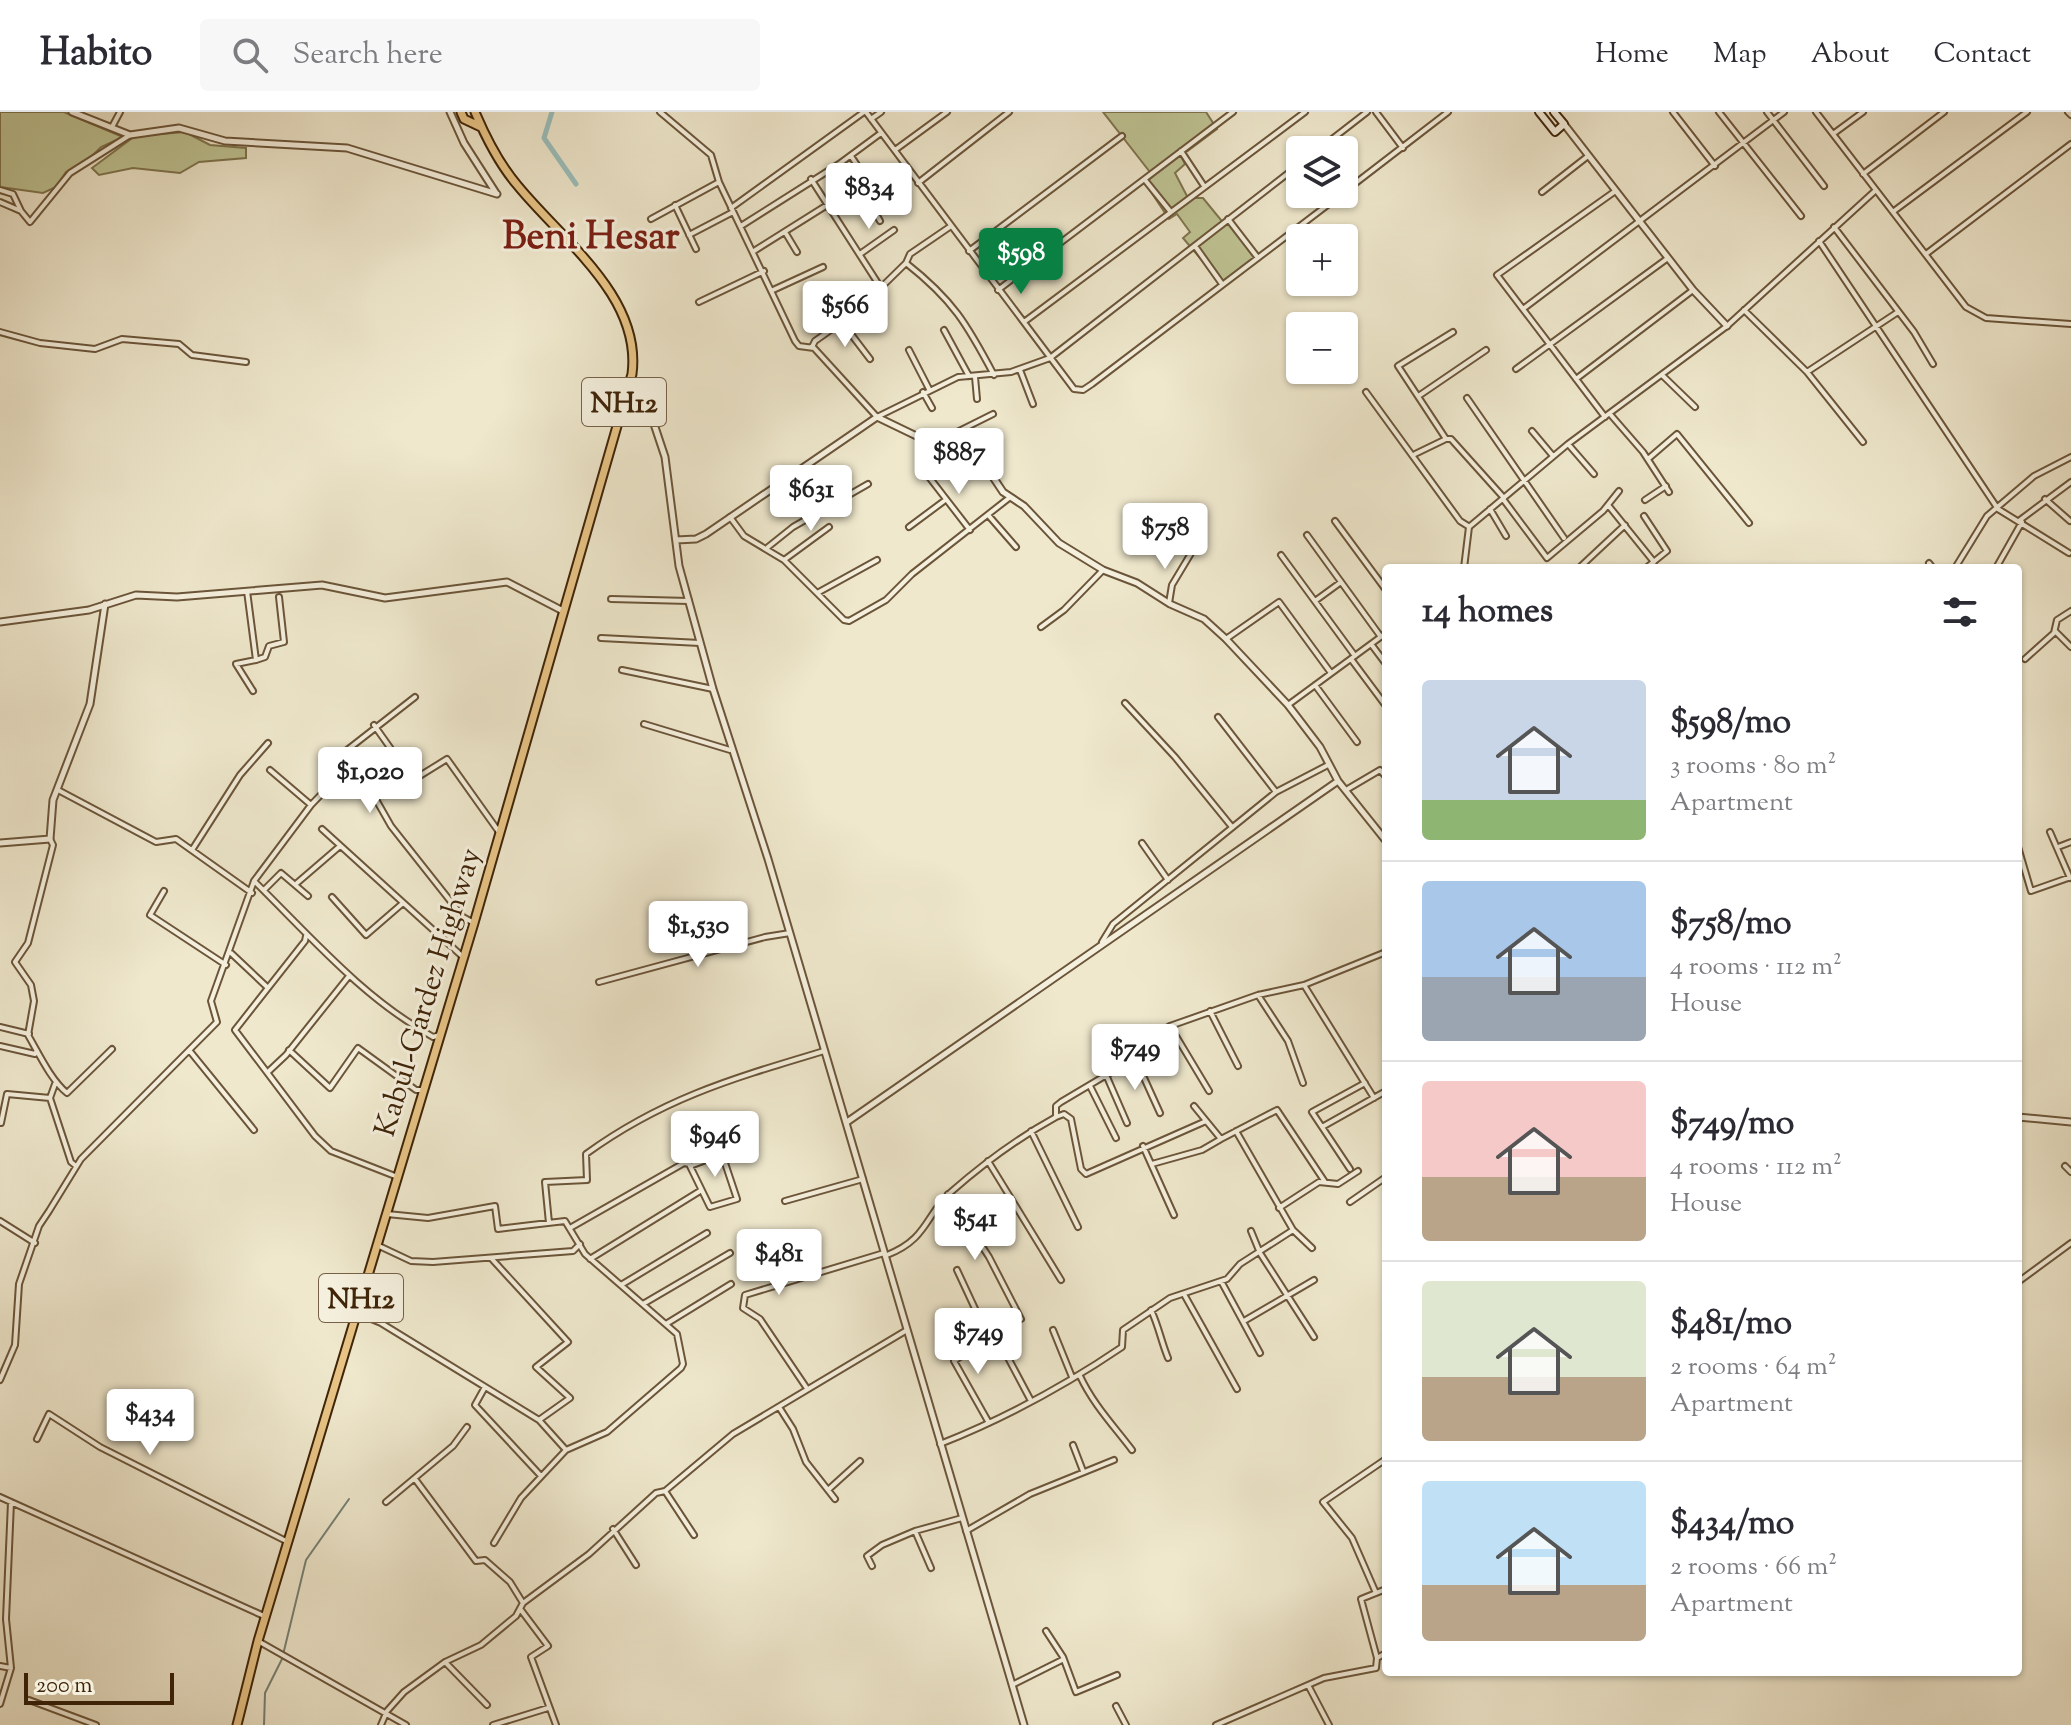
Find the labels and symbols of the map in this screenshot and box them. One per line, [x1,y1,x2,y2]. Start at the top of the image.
pin: $834 [822,163,916,231]
district label: Beni Hesar [503,212,680,266]
pin: $598 [974,228,1068,296]
pin: $566 [798,281,892,349]
road number: NH12 [582,378,666,426]
pin: $887 [912,428,1006,496]
pin: $631 [764,465,858,533]
pin: $758 [1118,503,1212,571]
pin: $1,020 [305,747,435,815]
street label: Kabul-Gardez Highway [365,843,494,1142]
pin: $1,530 [633,901,763,969]
pin: $749 [1088,1024,1182,1092]
pin: $946 [668,1111,762,1179]
pin: $541 [928,1194,1022,1262]
pin: $481 [732,1229,826,1297]
road number: NH12 [319,1274,403,1322]
pin: $749 [931,1308,1025,1376]
pin: $434 [103,1389,197,1457]
scale bar [24,1669,174,1705]

